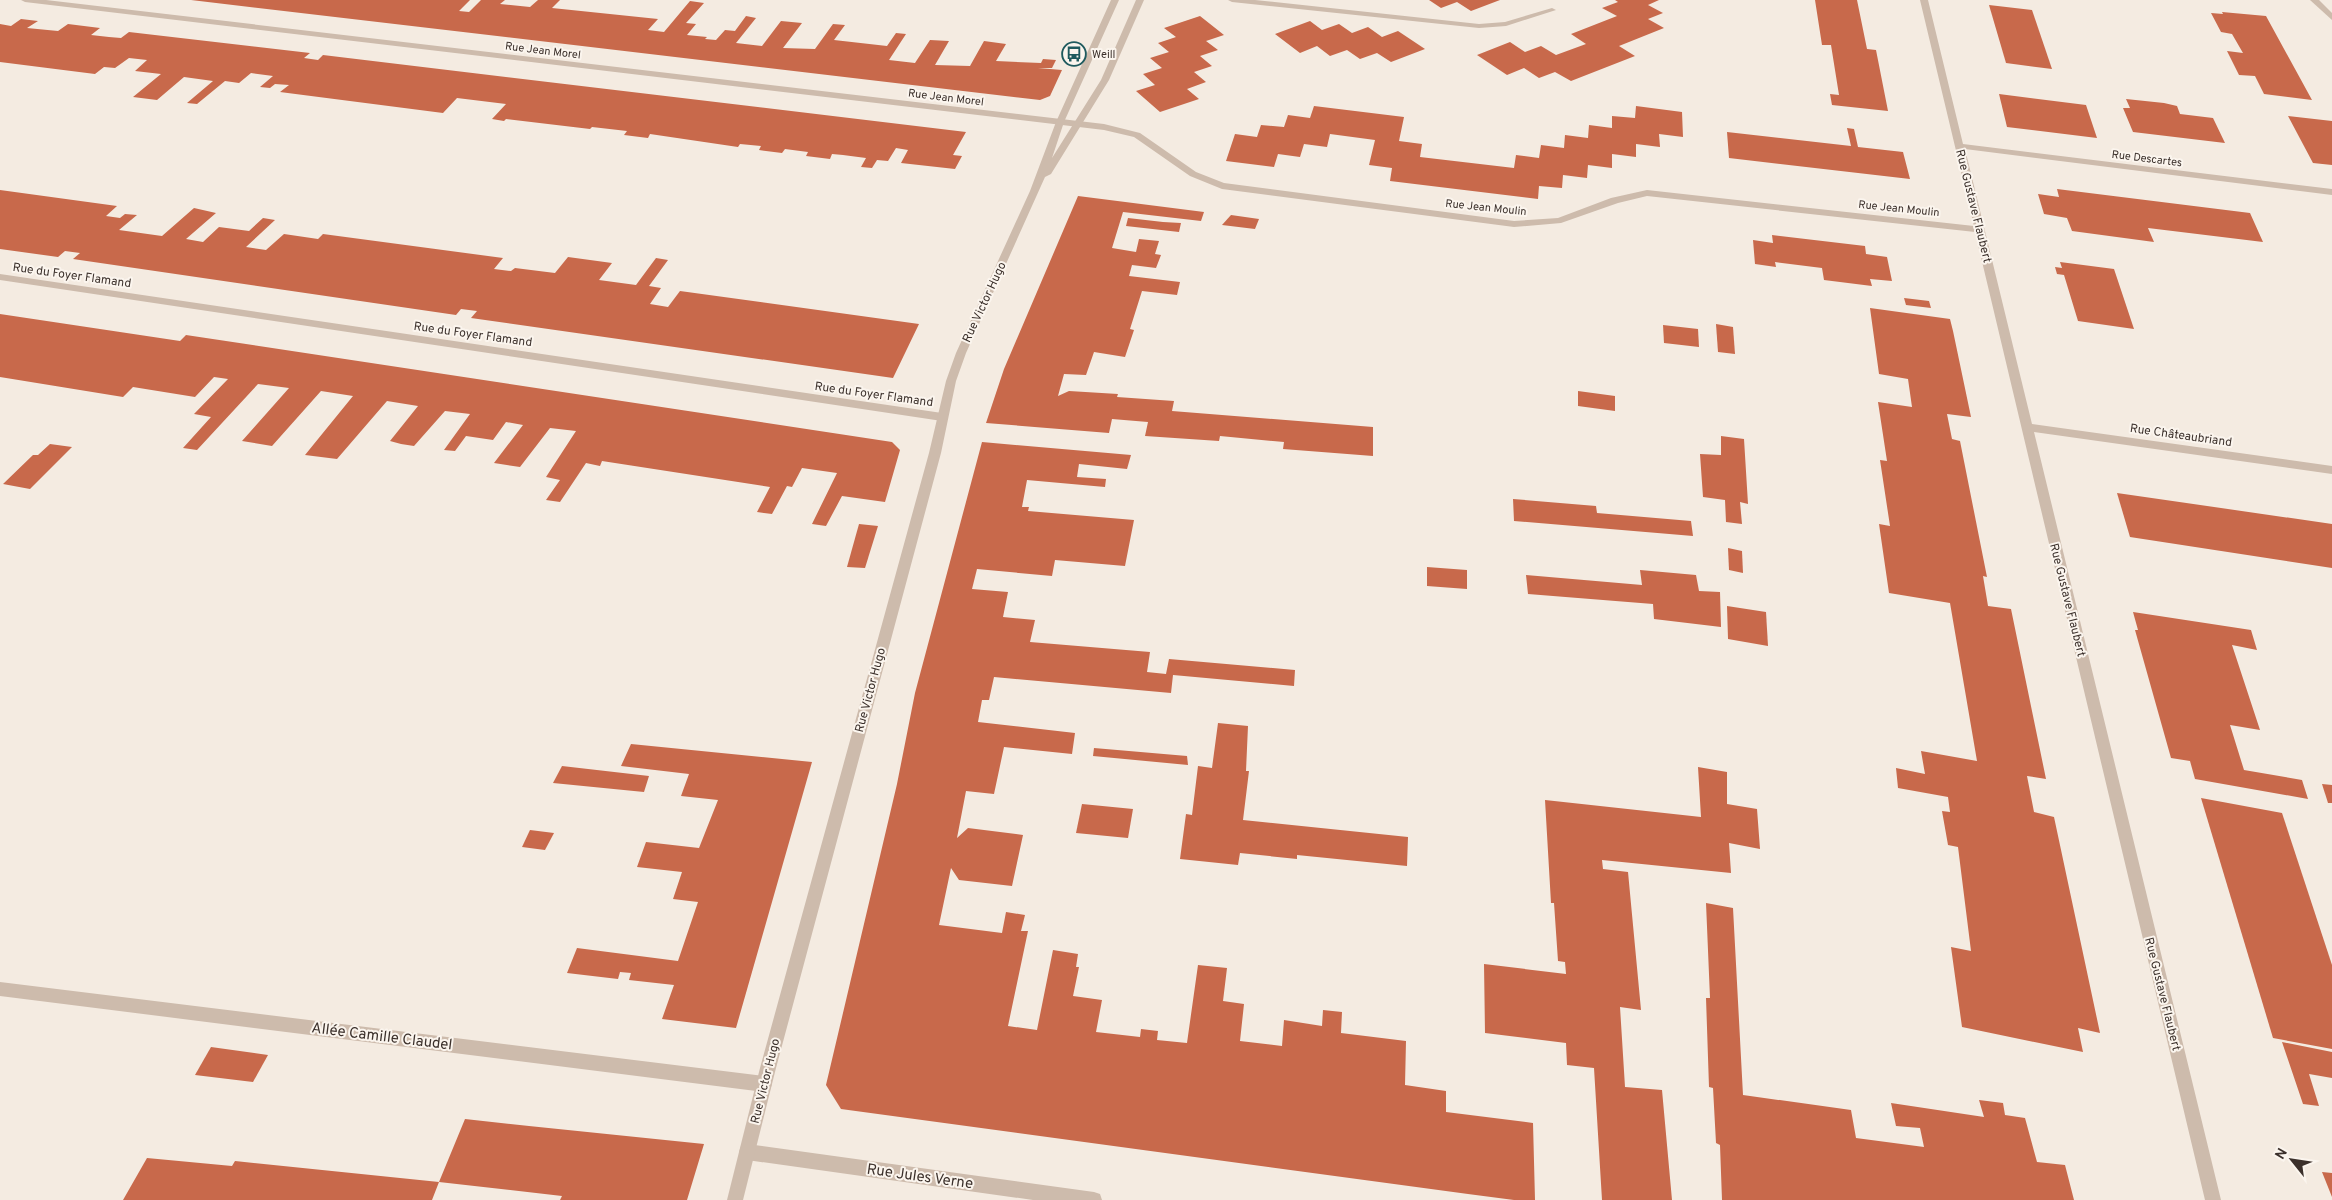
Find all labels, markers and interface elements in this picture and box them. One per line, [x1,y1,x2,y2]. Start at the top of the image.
street label: Rue Jean Morel [504,39,582,63]
bus stop icon: Weill [1061,41,1087,67]
place label: Weill [1092,48,1116,62]
street label: Rue Jean Morel [907,86,985,110]
street label: Rue Gustave Flaubert [1951,148,1995,265]
street label: Rue Descartes [2111,148,2183,170]
street label: Rue Jean Moulin [1445,197,1527,219]
street label: Rue Jean Moulin [1858,198,1940,220]
street label: Rue Victor Hugo [959,259,1011,345]
street label: Rue du Foyer Flamand [12,260,132,292]
street label: Rue du Foyer Flamand [413,319,533,351]
street label: Rue du Foyer Flamand [814,379,934,411]
street label: Rue Châteaubriand [2129,421,2233,451]
street label: Rue Gustave Flaubert [2045,542,2089,659]
street label: Rue Victor Hugo [852,646,890,734]
street label: Rue Gustave Flaubert [2140,936,2184,1053]
street label: Allée Camille Claudel [310,1019,453,1056]
street label: Rue Victor Hugo [748,1037,784,1125]
north arrow [2267,1135,2317,1185]
text: N [2272,1146,2292,1163]
street label: Rue Jules Verne [865,1161,974,1194]

